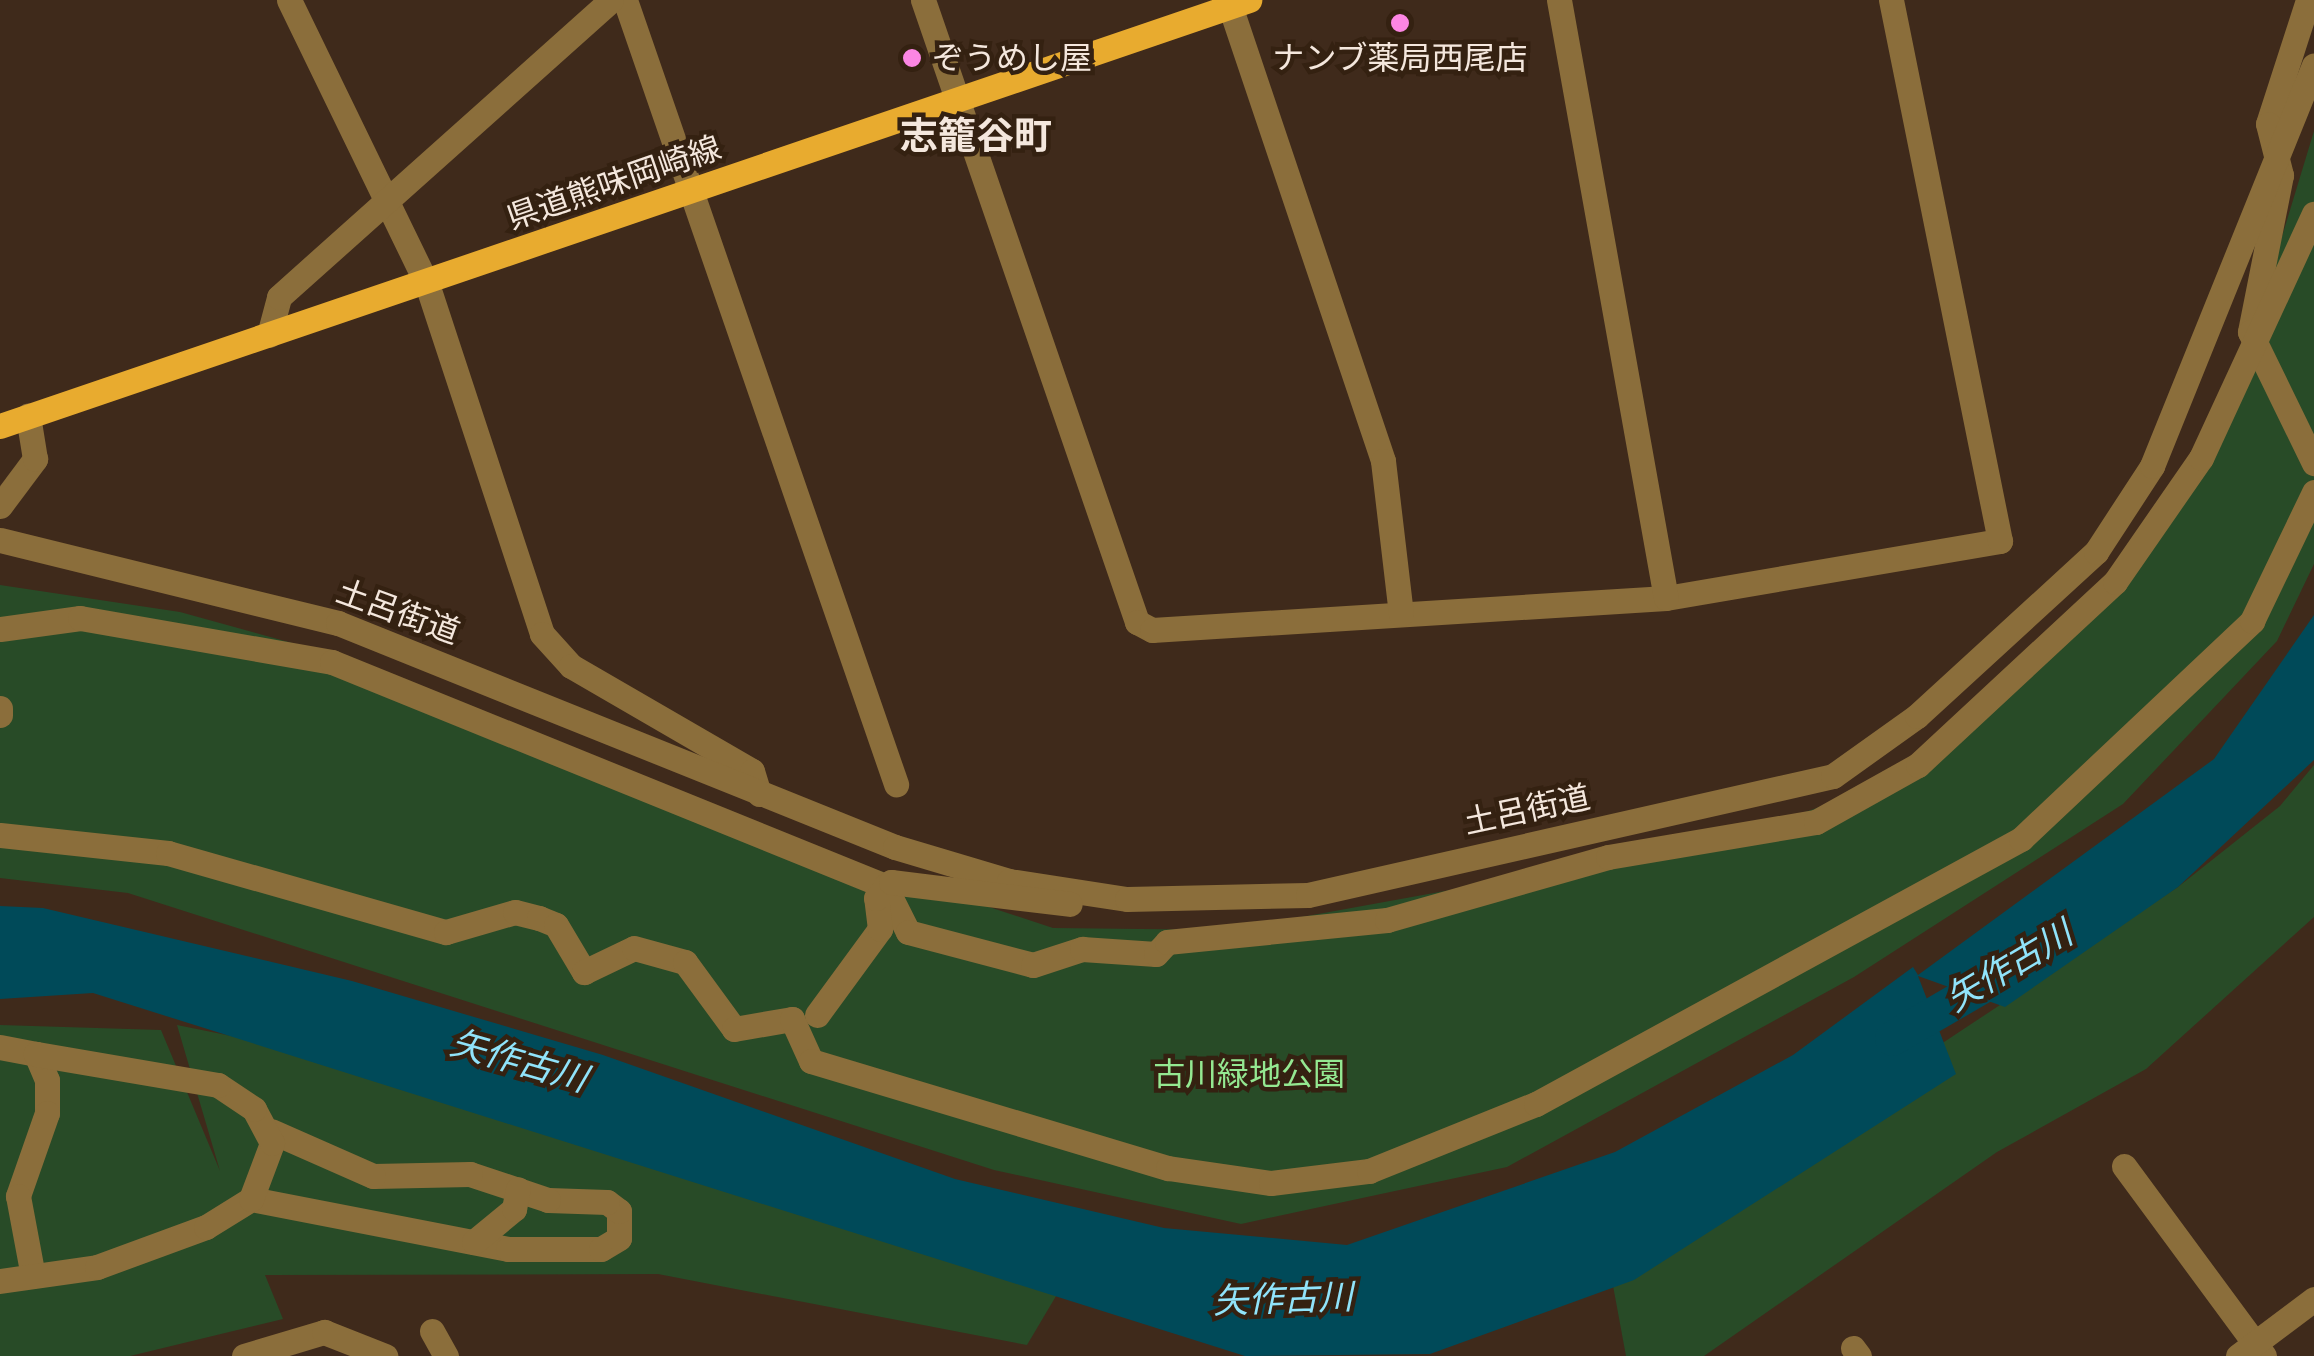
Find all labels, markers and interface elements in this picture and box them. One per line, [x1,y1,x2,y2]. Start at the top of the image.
marker: ナンブ薬局西尾店 [1389,12,1411,34]
place label: ぞうめし屋 [932,39,1092,77]
place label: ナンブ薬局西尾店 [1272,39,1528,77]
marker: ぞうめし屋 [901,47,923,69]
district label: 志籠谷町 [900,113,1052,159]
street label: 県道熊味岡崎線 [502,128,726,238]
street label: 土呂街道 [331,572,465,652]
street label: 土呂街道 [1460,778,1594,842]
water label: 矢作古川 [1938,912,2080,1020]
water label: 矢作古川 [446,1022,592,1100]
park label: 古川緑地公園 [1153,1055,1345,1093]
water label: 矢作古川 [1212,1276,1354,1322]

